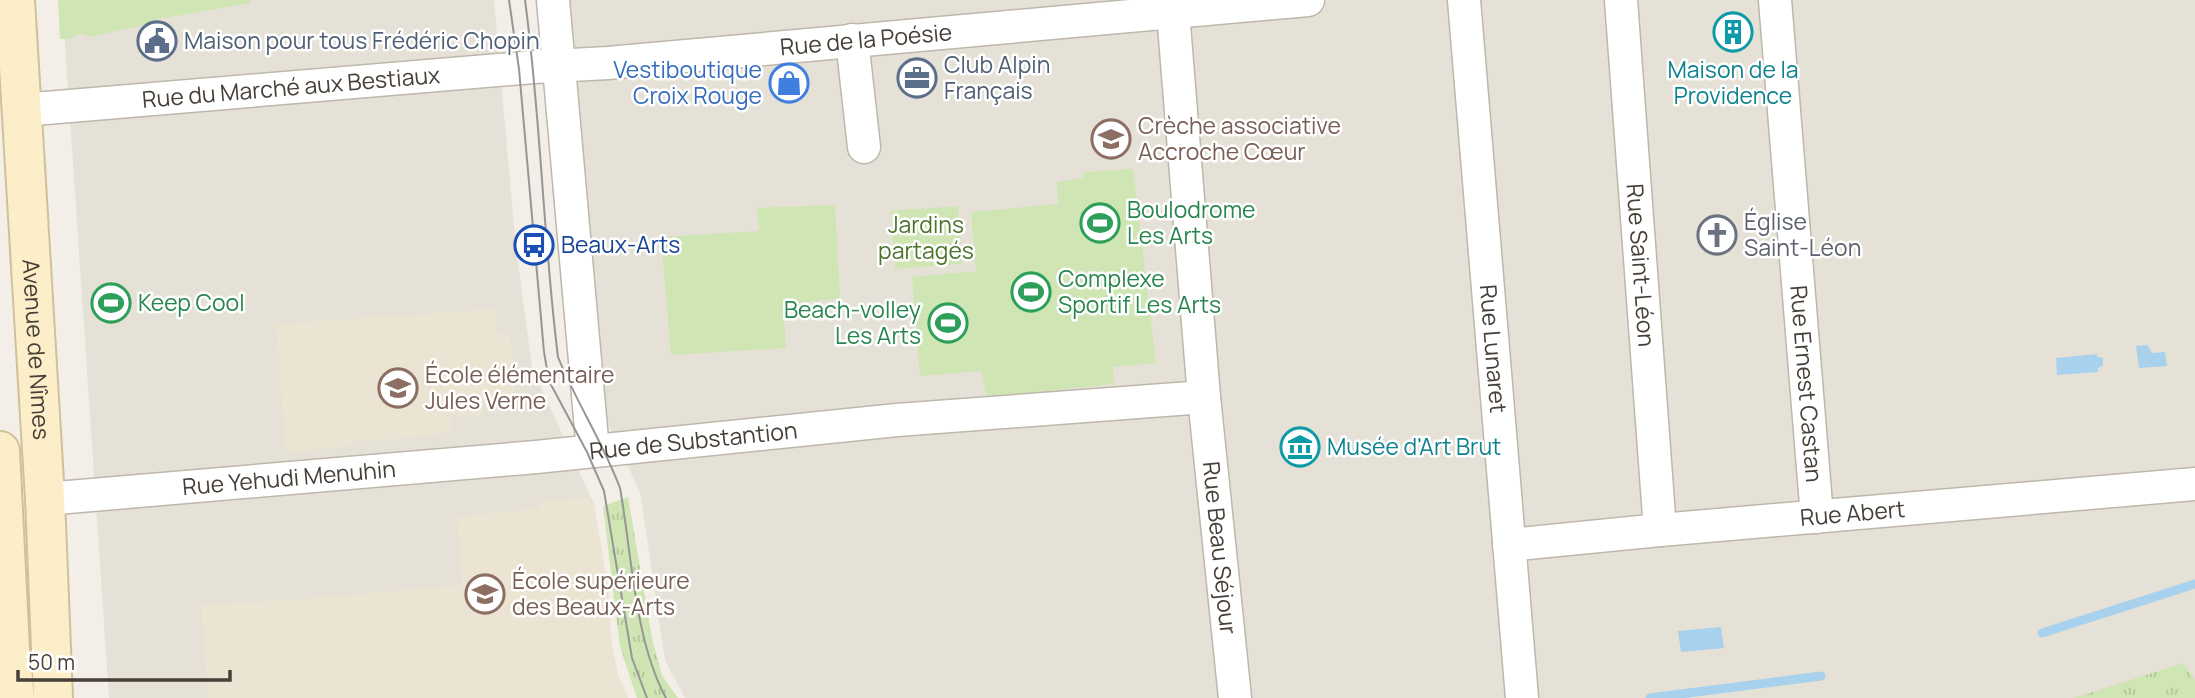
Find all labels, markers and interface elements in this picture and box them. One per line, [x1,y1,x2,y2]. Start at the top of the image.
building icon: Maison de la Providence [1712,11,1754,53]
street label: Rue de la Poésie [779,15,953,62]
public building icon: Maison pour tous Frédéric Chopin [136,20,178,62]
place label: Maison pour tous Frédéric Chopin [184,24,540,56]
place label: Club Alpin Français [944,48,1050,106]
place label: Vestiboutique Croix Rouge [613,53,762,111]
place label: Maison de la Providence [1667,53,1799,111]
office icon: Club Alpin Français [896,57,938,99]
street label: Rue du Marché aux Bestiaux [141,58,441,115]
shop icon: Vestiboutique Croix Rouge [768,62,810,104]
place label: Crèche associative Accroche Cœur [1138,109,1341,167]
school or university icon: Crèche associative Accroche Cœur [1090,118,1132,160]
street label: Rue Saint-Léon [1620,182,1663,348]
place label: Boulodrome Les Arts [1127,193,1256,251]
sports icon: Boulodrome Les Arts [1079,202,1121,244]
place label: Église Saint-Léon [1744,205,1861,263]
park label: Jardins partagés [878,208,974,266]
church icon: Église Saint-Léon [1696,214,1738,256]
bus stop icon: Beaux-Arts [513,224,555,266]
place label: Beaux-Arts [561,228,680,260]
street label: Avenue de Nîmes [16,258,58,441]
place label: Complexe Sportif Les Arts [1058,262,1221,320]
sports icon: Complexe Sportif Les Arts [1010,271,1052,313]
sports icon: Keep Cool [90,282,132,324]
street label: Rue Lunaret [1473,283,1515,414]
street label: Rue Ernest Castan [1783,284,1831,483]
place label: Keep Cool [138,286,245,318]
place label: Beach-volley Les Arts [784,293,921,351]
sports icon: Beach-volley Les Arts [927,302,969,344]
place label: École élémentaire Jules Verne [425,358,614,416]
school or university icon: École élémentaire Jules Verne [377,367,419,409]
street label: Rue de Substantion [588,413,799,466]
museum icon: Musée d'Art Brut [1279,426,1321,468]
place label: Musée d'Art Brut [1327,430,1501,462]
street label: Rue Yehudi Menuhin [181,452,397,502]
street label: Rue Beau Séjour [1196,460,1245,636]
street label: Rue Abert [1799,492,1906,533]
place label: École supérieure des Beaux-Arts [512,564,690,622]
school or university icon: École supérieure des Beaux-Arts [464,573,506,615]
scale bar [18,638,229,682]
text: 50 m [28,648,75,676]

